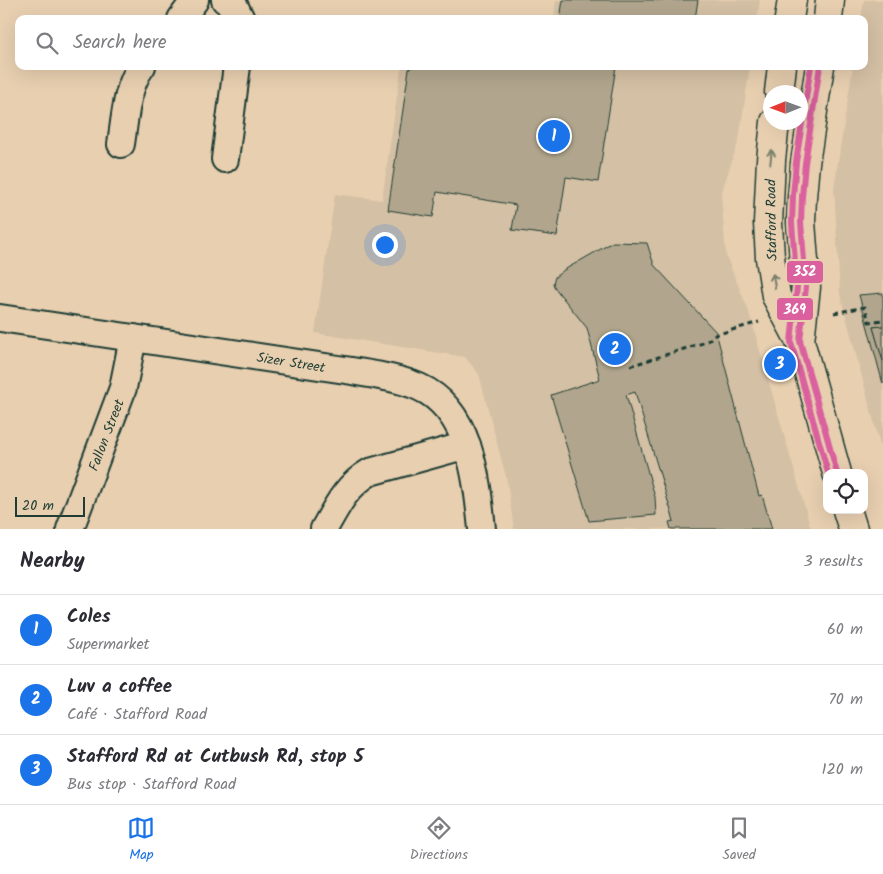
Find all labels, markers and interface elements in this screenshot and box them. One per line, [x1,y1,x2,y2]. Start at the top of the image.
search box [15,15,868,70]
text: Search here [73,28,167,58]
icon: search [33,29,61,57]
north arrow [763,85,808,130]
pin: 1 [538,117,570,155]
one-way arrow [767,149,776,165]
street label: Stafford Road [760,178,784,261]
your location [372,232,398,258]
line badge: 352 [786,260,824,284]
text: 352 [793,261,816,283]
one-way arrow [768,273,778,289]
line badge: 369 [776,297,814,321]
text: 369 [783,299,806,321]
pin: 2 [599,330,631,368]
pin: 3 [764,345,796,383]
street label: Sizer Street [255,347,327,379]
street label: Fallon Street [83,396,131,475]
map controls [823,469,868,514]
button: locate [823,469,868,514]
scale bar [15,494,85,517]
text: 20 m [22,495,54,517]
text: Nearby [20,545,85,578]
text: 3 results [804,549,863,574]
text: Coles [67,602,111,632]
text: 1 [34,617,38,642]
text: 60 m [827,617,863,642]
text: Supermarket [67,632,150,657]
text: Luv a coffee [67,672,172,702]
text: 2 [31,687,41,712]
text: 70 m [828,687,863,712]
text: Café · Stafford Road [67,702,207,727]
text: Stafford Rd at Cutbush Rd, stop 5 [67,742,364,772]
text: 3 [32,757,40,782]
text: 120 m [822,757,863,782]
text: Bus stop · Stafford Road [67,772,236,797]
tab: Map [127,814,155,866]
tab: Directions [410,814,468,866]
tab: Saved [722,814,756,866]

